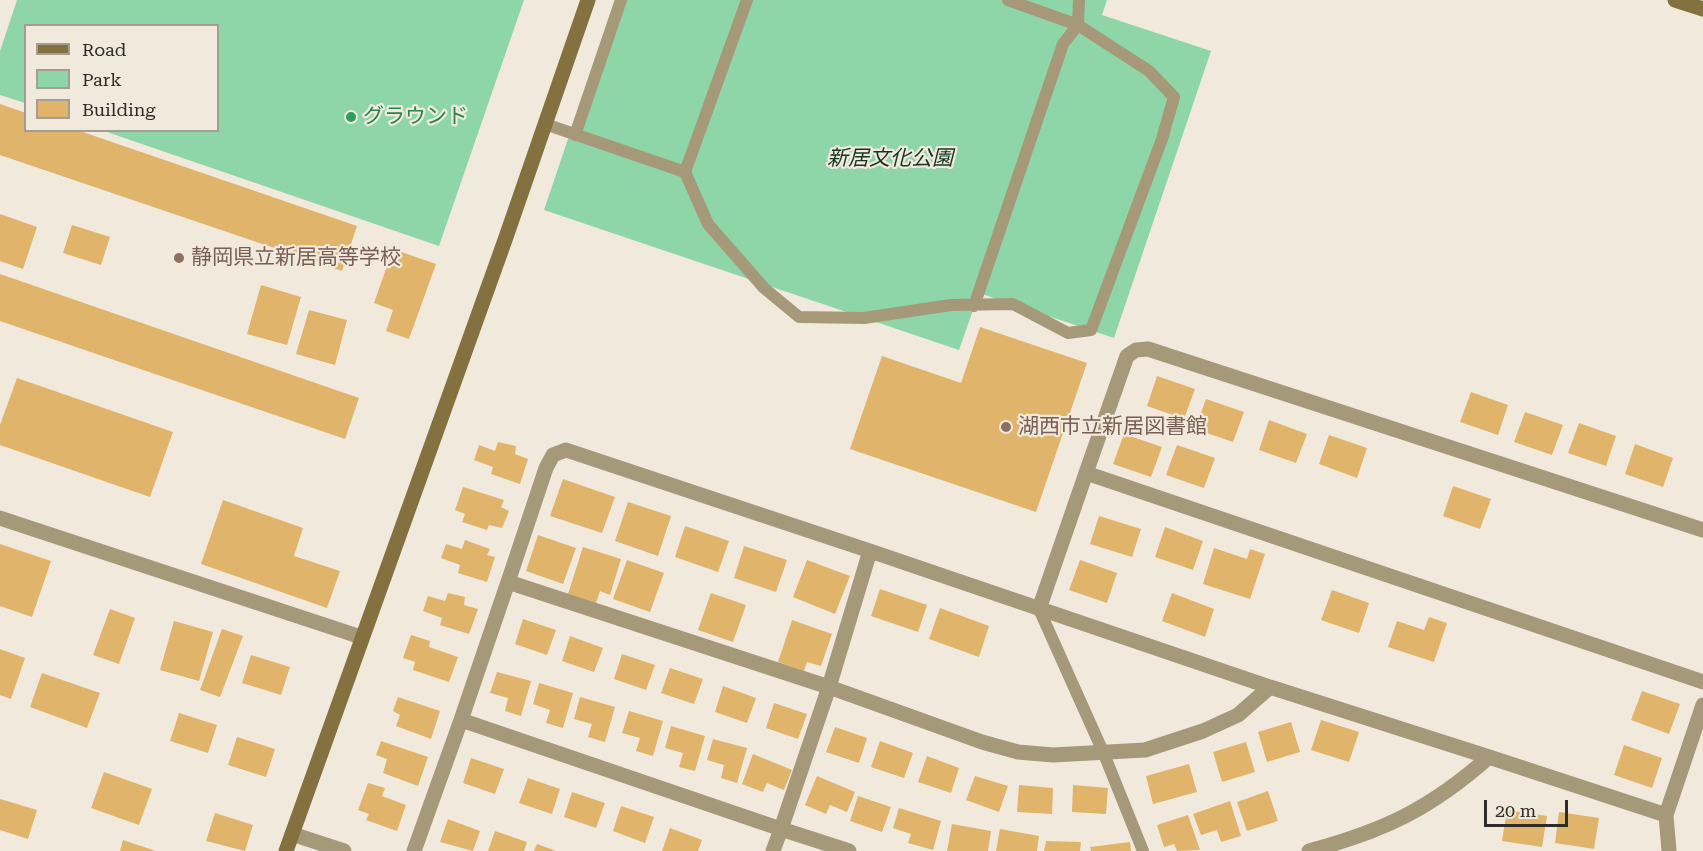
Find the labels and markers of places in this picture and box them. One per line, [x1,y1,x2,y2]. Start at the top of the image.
place label: グラウンド [363,104,468,130]
marker: グラウンド [344,110,358,124]
place label: 静岡県立新居高等学校 [191,245,401,271]
marker: 静岡県立新居高等学校 [172,251,186,265]
place label: 湖西市立新居図書館 [1018,414,1207,440]
marker: 湖西市立新居図書館 [999,420,1013,434]

